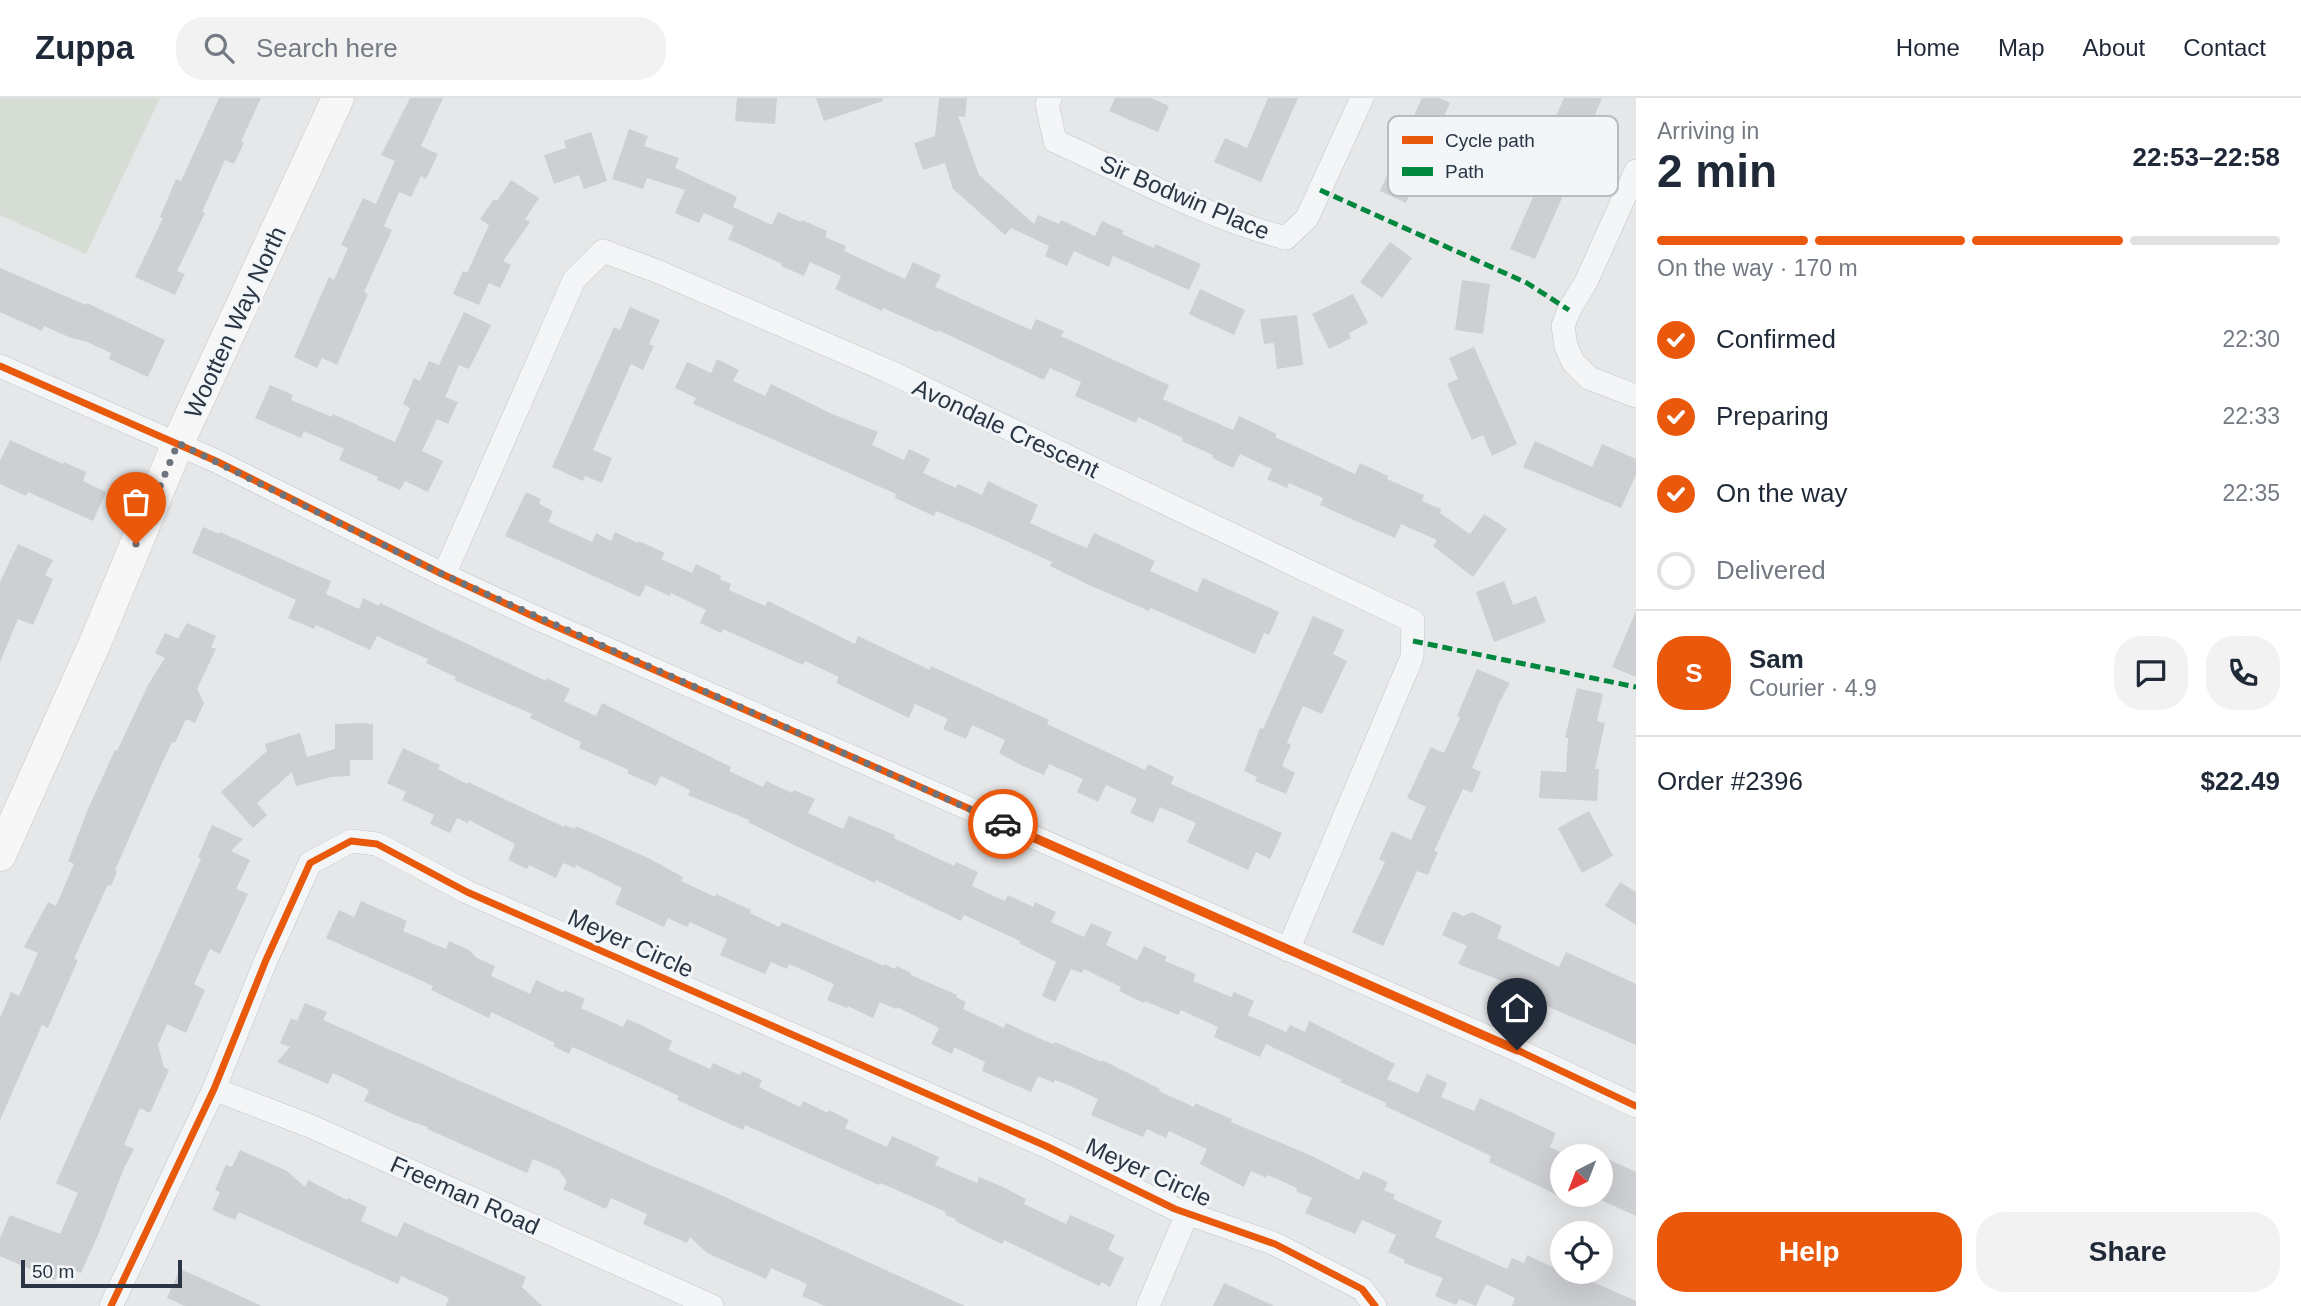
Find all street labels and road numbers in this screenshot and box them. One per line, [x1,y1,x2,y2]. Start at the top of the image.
street label: Sir Bodwin Place [1096,149,1274,245]
street label: Wootten Way North [179,222,291,422]
street label: Avondale Crescent [909,373,1104,483]
street label: Meyer Circle [564,903,698,983]
street label: Meyer Circle [1082,1132,1216,1212]
street label: Freeman Road [386,1150,544,1240]

